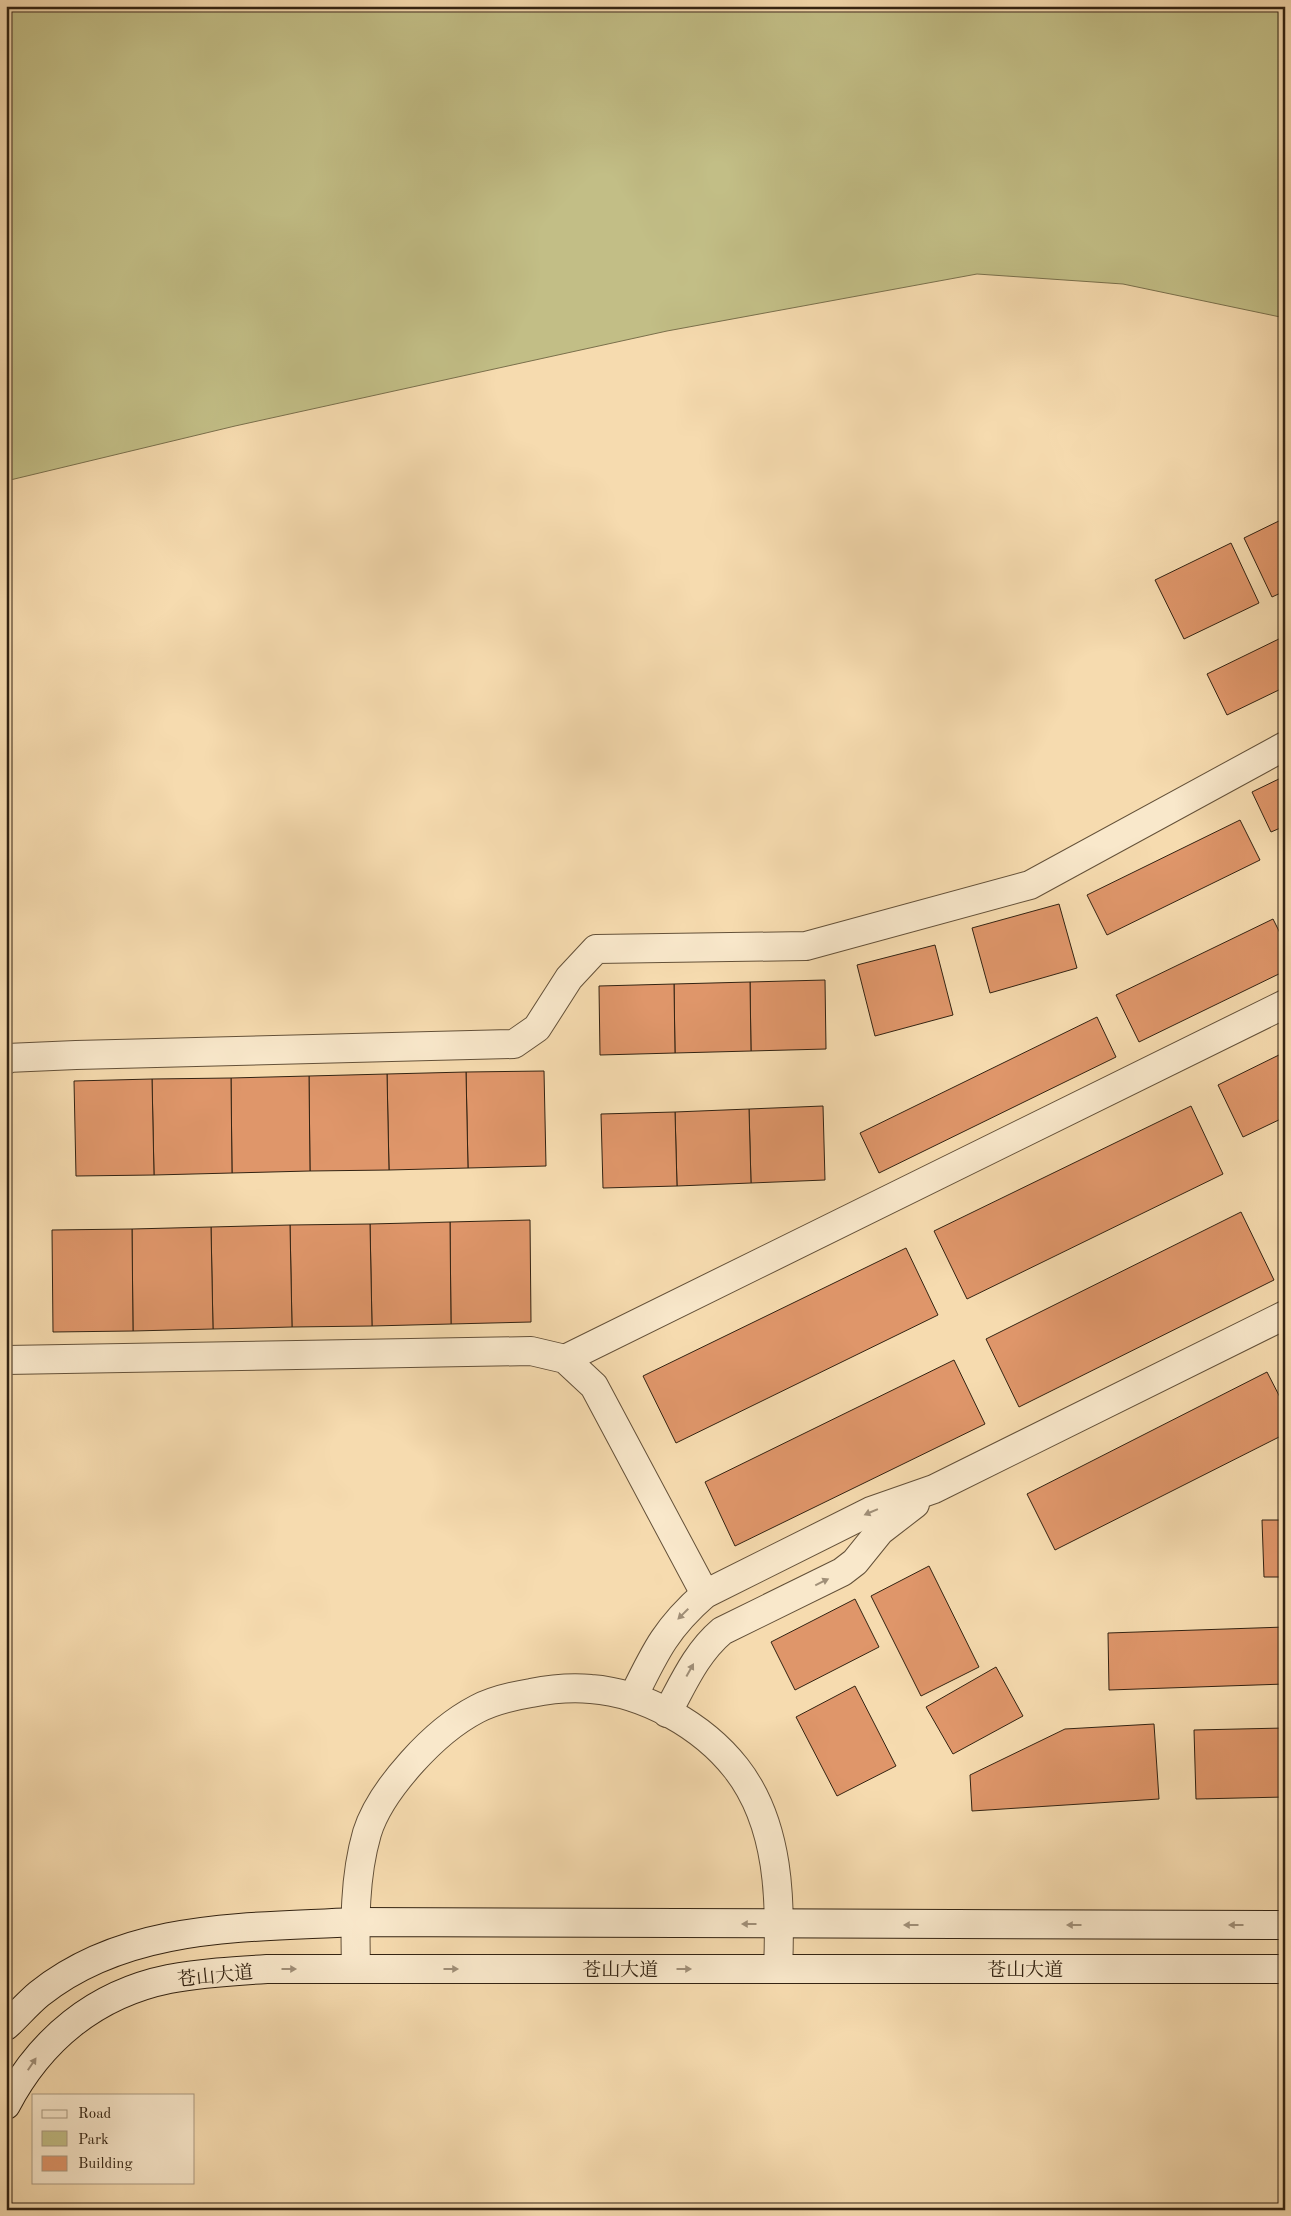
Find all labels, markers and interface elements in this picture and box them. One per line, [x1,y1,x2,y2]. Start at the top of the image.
one-way arrow [864,1508,879,1516]
one-way arrow [815,1578,829,1586]
one-way arrow [677,1607,689,1619]
one-way arrow [686,1664,695,1677]
one-way arrow [740,1920,756,1928]
one-way arrow [903,1921,919,1929]
one-way arrow [1065,1921,1081,1929]
one-way arrow [1228,1921,1244,1929]
street label: 苍山大道 [582,1959,658,1981]
street label: 苍山大道 [987,1959,1063,1981]
street label: 苍山大道 [176,1961,254,1991]
one-way arrow [281,1965,297,1973]
one-way arrow [444,1965,460,1973]
one-way arrow [676,1965,692,1973]
one-way arrow [27,2057,37,2070]
legend [32,2094,195,2184]
text: Road [78,2107,112,2122]
text: Park [78,2133,109,2148]
text: Building [78,2157,133,2172]

